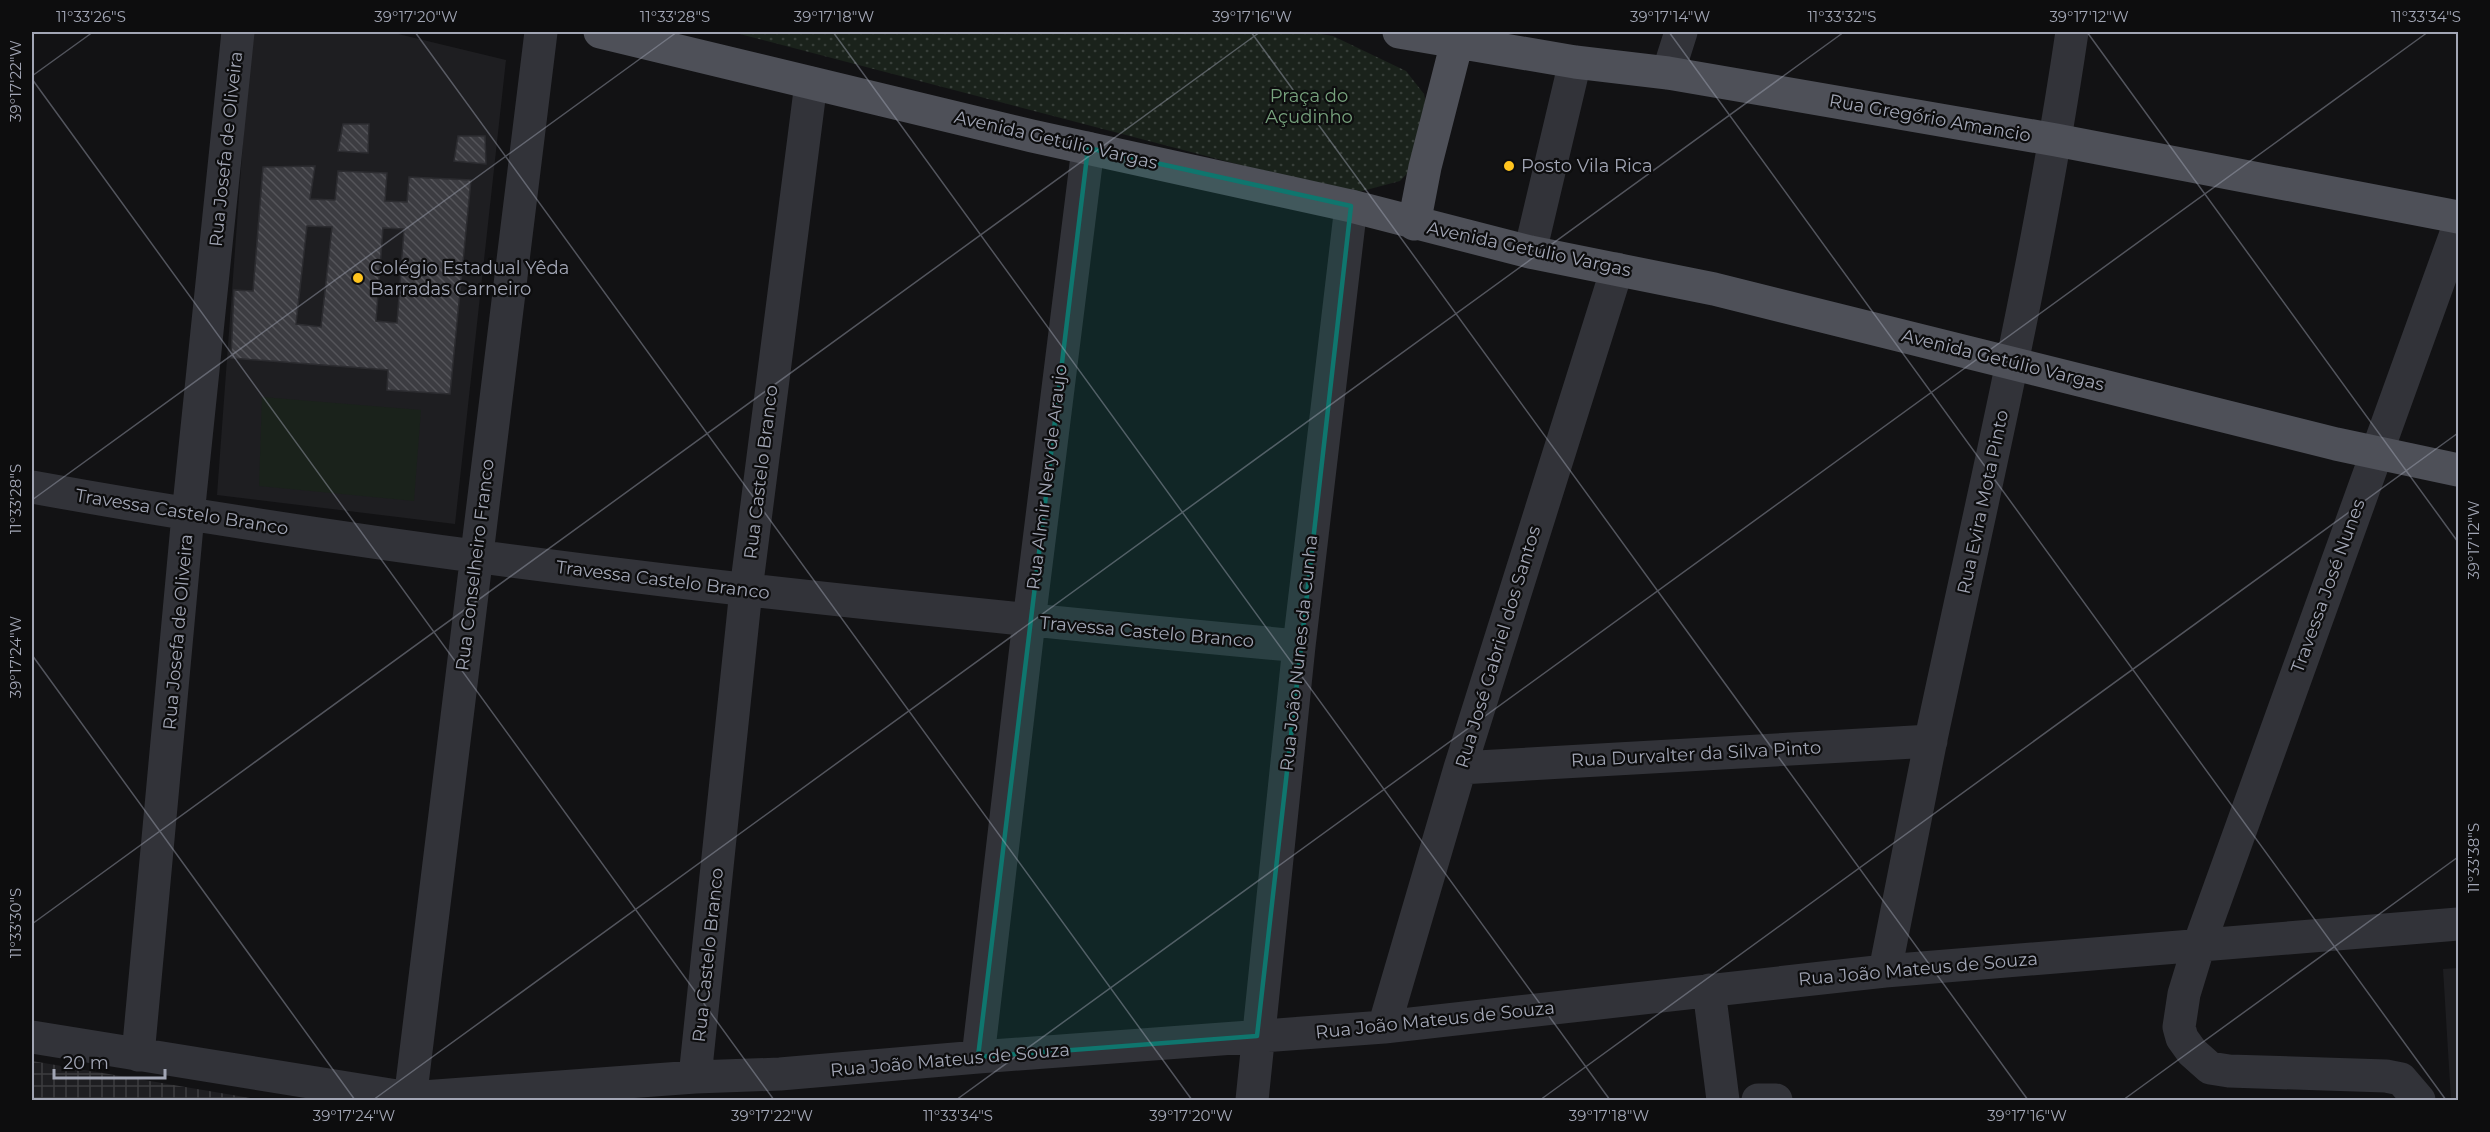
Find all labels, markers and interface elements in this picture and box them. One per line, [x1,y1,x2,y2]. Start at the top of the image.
text: 11°33'26"S [56,7,126,26]
text: 39°17'20"W [374,7,458,26]
text: 11°33'28"S [640,7,710,26]
text: 39°17'18"W [794,7,874,26]
text: 39°17'16"W [1212,7,1292,26]
text: 39°17'14"W [1630,7,1710,26]
text: 11°33'32"S [1807,7,1877,26]
text: 39°17'12"W [2049,7,2129,26]
text: 11°33'34"S [2391,7,2461,26]
text: 39°17'22"W [6,40,25,122]
street label: Rua Josefa de Oliveira [205,50,247,248]
park label: Praça do Açudinho [1265,85,1353,128]
street label: Rua Gregório Amancio [1827,89,2033,147]
street label: Avenida Getúlio Vargas [952,106,1160,174]
place label: Posto Vila Rica [1521,155,1653,177]
marker: Posto Vila Rica [1502,159,1516,173]
street label: Avenida Getúlio Vargas [1425,217,1633,281]
place label: Colégio Estadual Yêda Barradas Carneiro [370,257,569,300]
marker: Colégio Estadual Yêda Barradas Carneiro [351,271,365,285]
street label: Avenida Getúlio Vargas [1899,324,2107,396]
street label: Rua Almir Nery de Araujo [1022,363,1072,591]
street label: Rua Castelo Branco [739,384,783,560]
street label: Rua Evira Mota Pinto [1953,408,2013,596]
street label: Rua Conselheiro Franco [451,458,499,672]
text: 11°33'28"S [6,464,25,534]
street label: Travessa Castelo Branco [74,484,290,540]
street label: Travessa José Nunes [2286,496,2370,676]
text: 39°17'12"W [2464,500,2483,580]
street label: Rua José Gabriel dos Santos [1451,523,1545,771]
street label: Rua Josefa de Oliveira [158,533,198,731]
street label: Rua João Nunes da Cunha [1276,534,1322,772]
street label: Travessa Castelo Branco [555,556,771,604]
street label: Travessa Castelo Branco [1039,612,1255,652]
text: 39°17'24"W [6,615,25,698]
street label: Rua Durvalter da Silva Pinto [1570,736,1822,772]
text: 11°33'38"S [2464,823,2483,893]
street label: Rua Castelo Branco [688,867,728,1043]
text: 11°33'30"S [6,888,25,958]
street label: Rua João Mateus de Souza [1797,948,2039,990]
street label: Rua João Mateus de Souza [1314,996,1556,1044]
street label: Rua João Mateus de Souza [829,1039,1071,1081]
scale bar [54,1042,165,1080]
text: 20 m [63,1052,109,1074]
text: 39°17'24"W [313,1106,396,1125]
text: 39°17'22"W [731,1106,813,1125]
text: 11°33'34"S [923,1106,993,1125]
text: 39°17'20"W [1149,1106,1233,1125]
text: 39°17'18"W [1569,1106,1649,1125]
text: 39°17'16"W [1987,1106,2067,1125]

